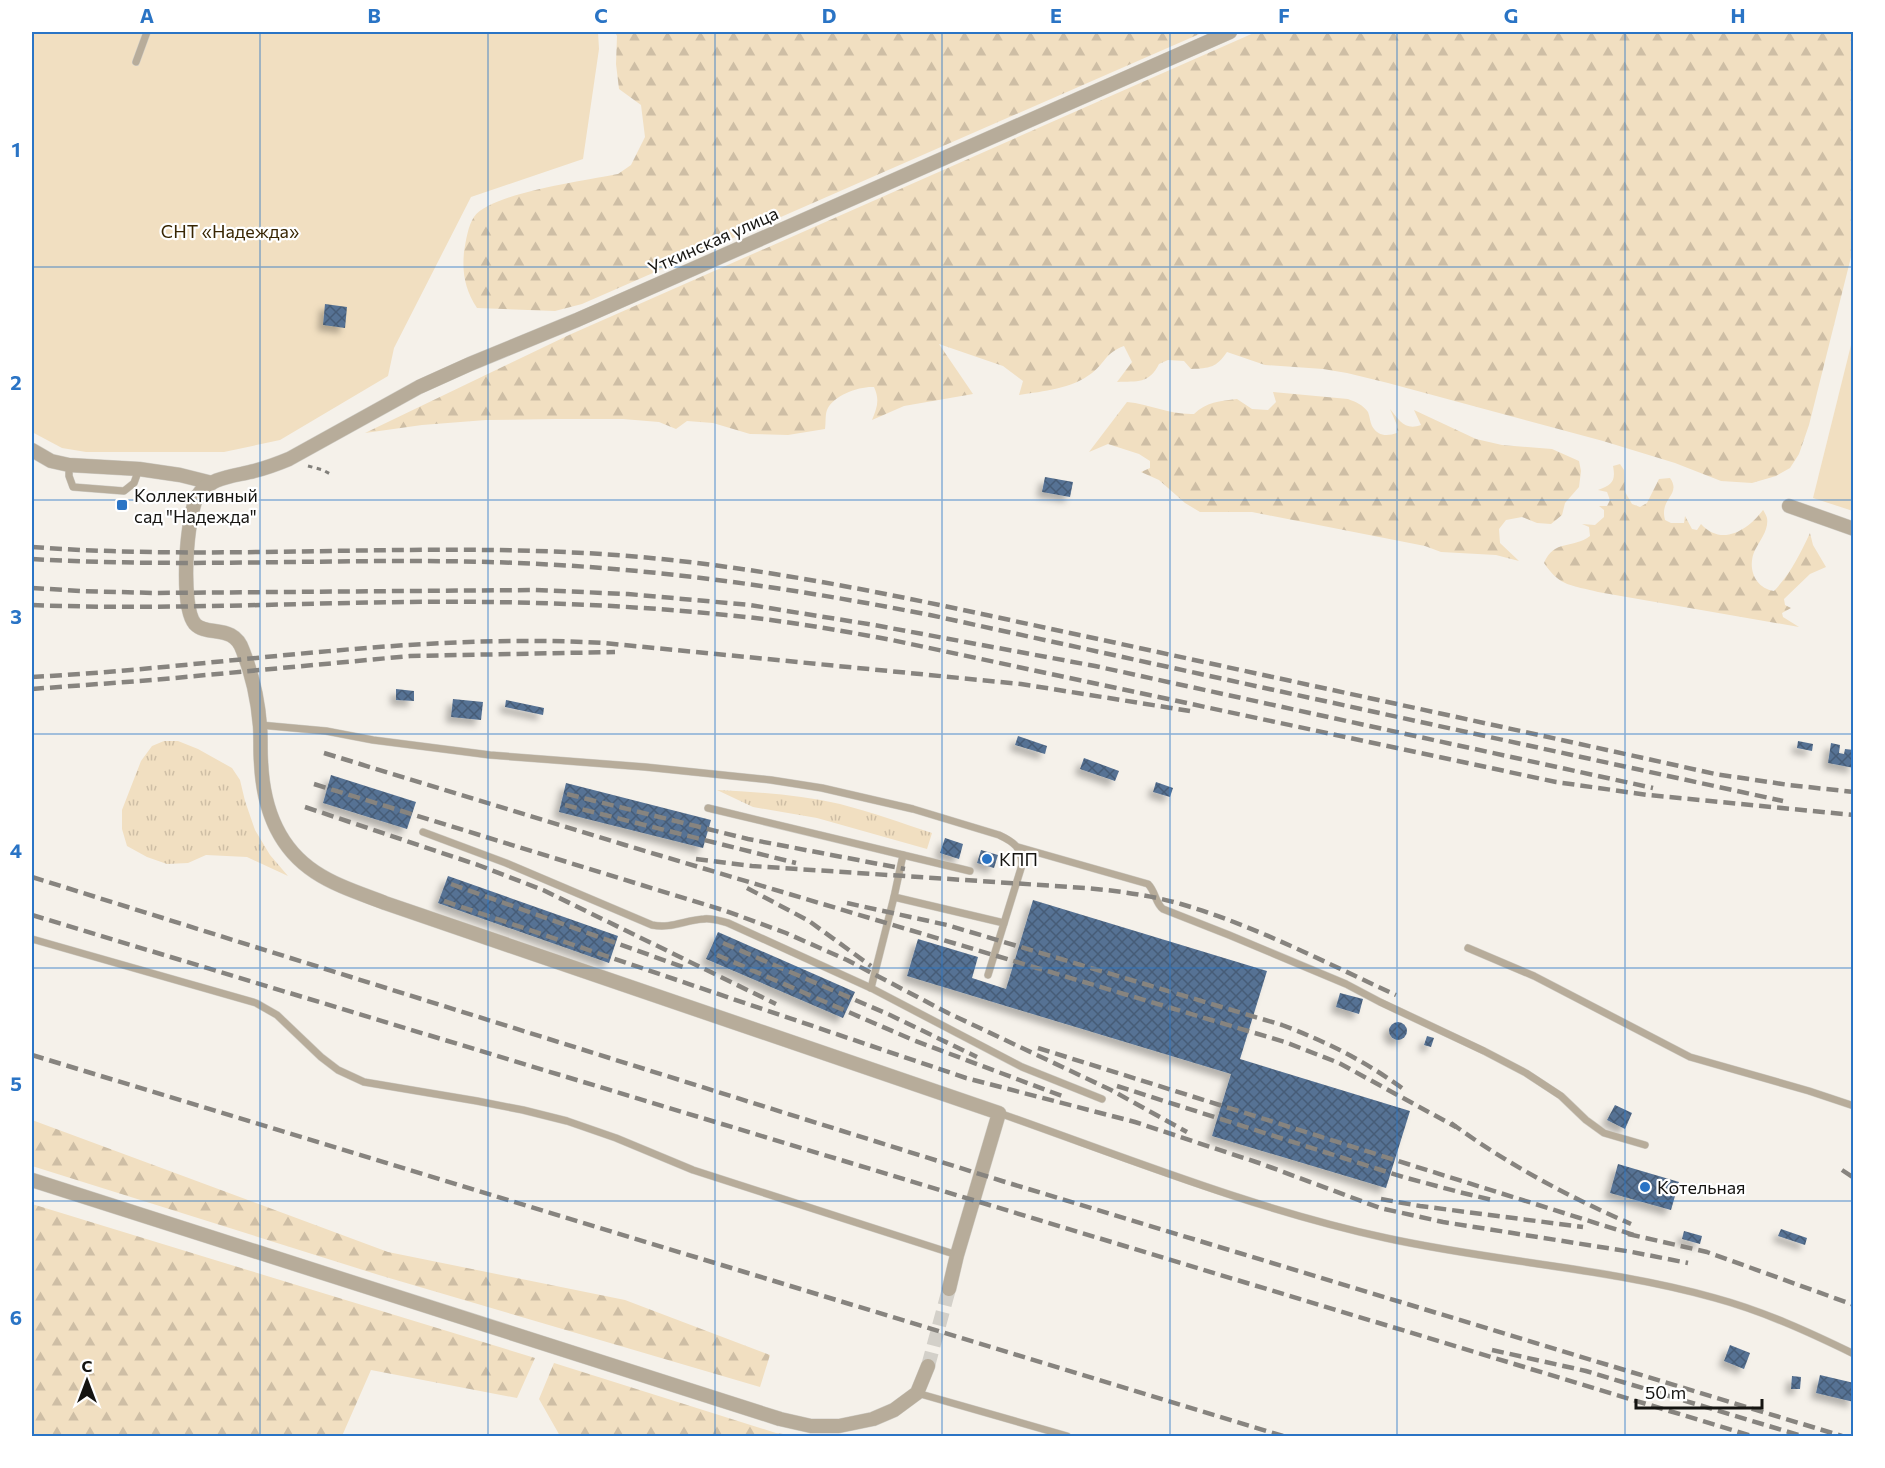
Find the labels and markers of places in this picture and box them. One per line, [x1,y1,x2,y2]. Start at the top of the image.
place label: Коллективный сад "Надежда" [134,484,258,527]
marker: Коллективный сад "Надежда" [115,498,129,512]
place label: КПП [999,848,1038,870]
marker: КПП [980,852,994,866]
place label: Котельная [1657,1176,1746,1198]
marker: Котельная [1638,1180,1652,1194]

